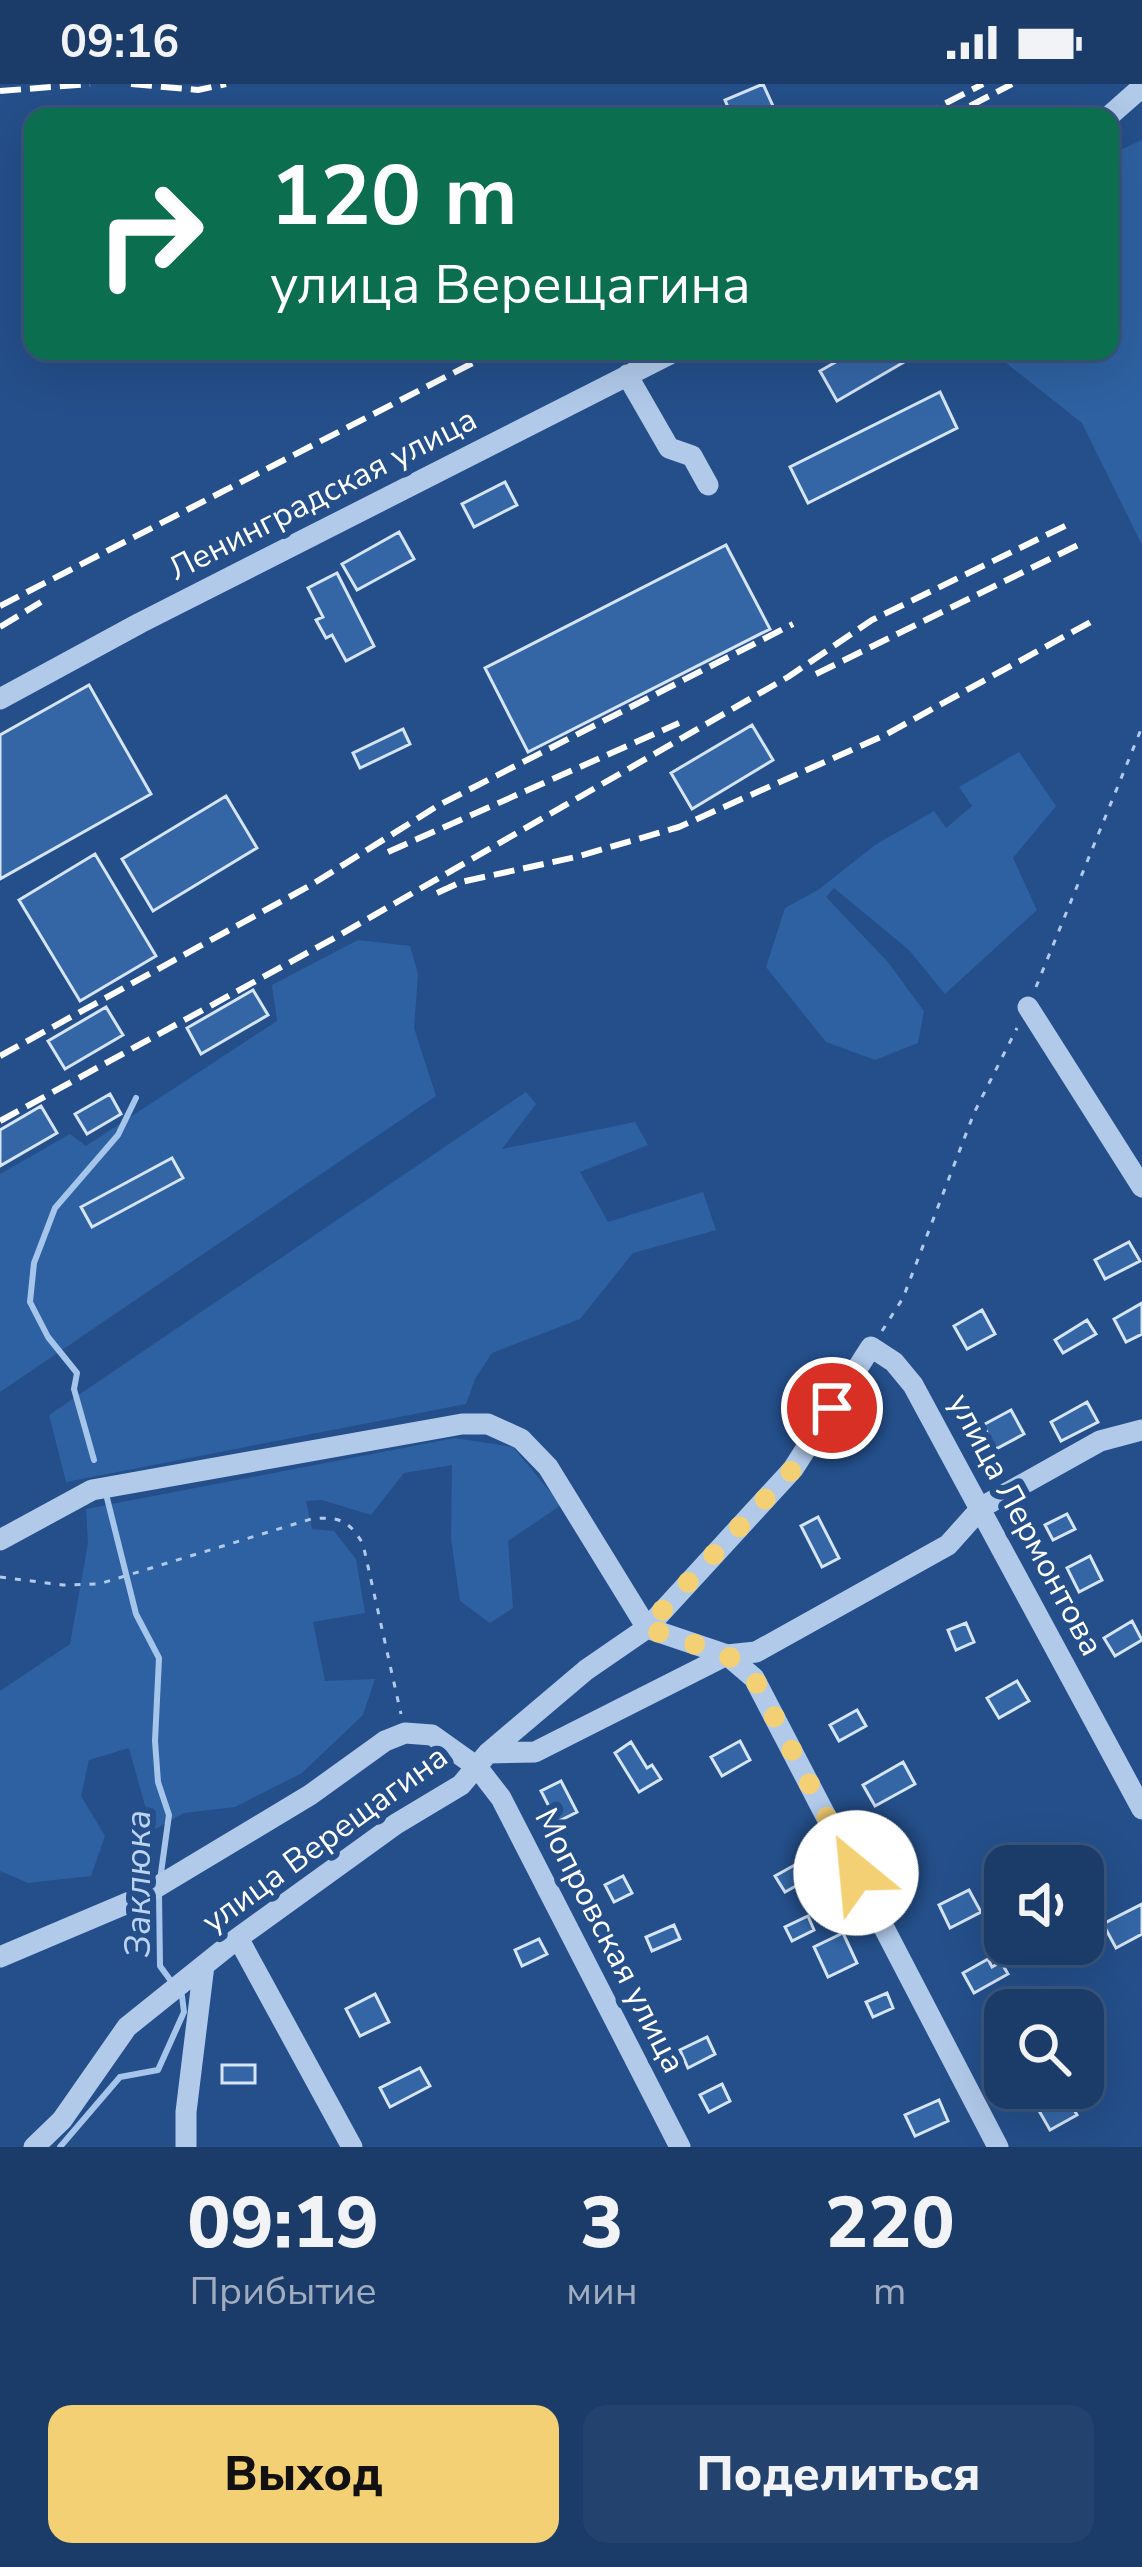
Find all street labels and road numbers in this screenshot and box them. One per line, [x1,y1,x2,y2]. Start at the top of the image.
street label: Ленинградская улица [161,397,485,592]
street label: улица Лермонтова [937,1386,1114,1664]
street label: улица Верещагина [193,1735,457,1944]
street label: Мопровская улица [523,1801,696,2081]

